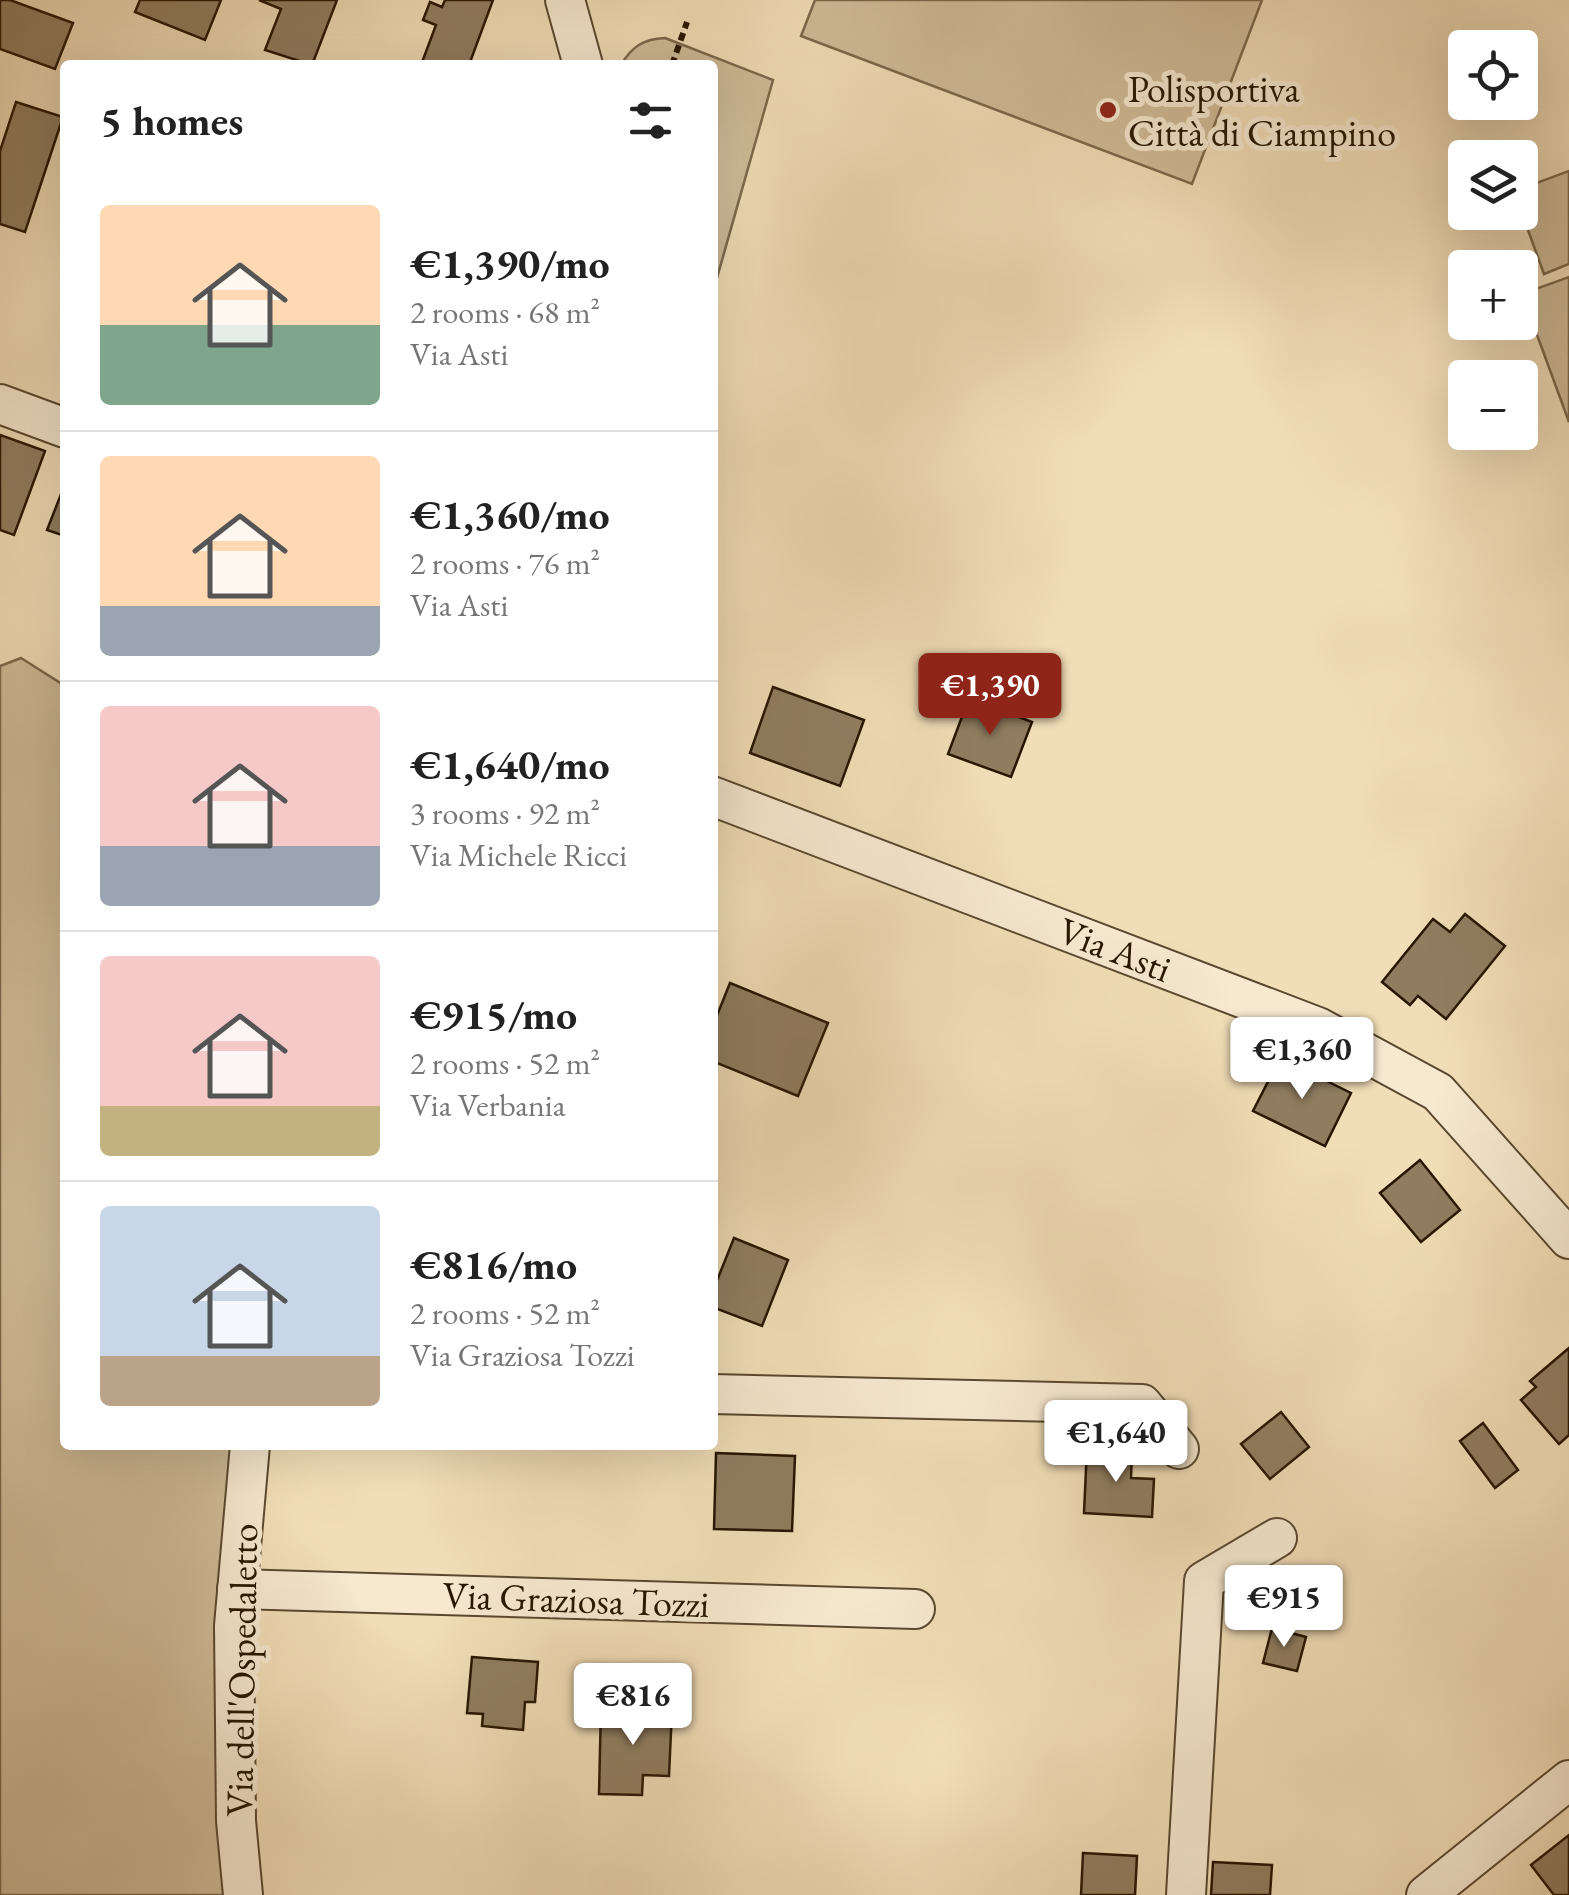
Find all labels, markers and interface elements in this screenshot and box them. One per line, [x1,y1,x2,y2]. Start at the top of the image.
map controls [1448,30,1538,450]
button: locate [1448,30,1538,120]
place label: Polisportiva Città di Ciampino [1128,64,1396,157]
text: 5 homes [100,93,243,148]
icon: filters [623,93,678,148]
marker: Polisportiva Città di Ciampino [1097,99,1119,121]
button: layers [1448,140,1538,230]
text: €1,390/mo [410,236,610,291]
icon: home [180,245,300,365]
button: + [1448,250,1538,340]
text: 2 rooms · 68 m² [410,291,600,333]
text: Via Asti [410,333,508,375]
button: − [1448,360,1538,450]
text: €1,360/mo [410,487,610,542]
icon: home [180,496,300,616]
text: 2 rooms · 76 m² [410,542,600,584]
text: Via Asti [410,584,508,626]
pin: €1,390 [909,653,1071,738]
text: €1,390 [940,664,1040,706]
text: €1,640/mo [410,737,610,792]
icon: home [180,746,300,866]
text: 3 rooms · 92 m² [410,792,600,834]
text: Via Michele Ricci [410,834,627,876]
street label: Via Asti [1052,905,1178,993]
text: €915/mo [410,987,577,1042]
icon: home [180,996,300,1116]
pin: €1,360 [1221,1017,1383,1102]
text: €1,360 [1252,1028,1352,1070]
text: 2 rooms · 52 m² [410,1042,600,1084]
text: Via Verbania [410,1084,565,1126]
text: €816/mo [410,1237,577,1292]
icon: home [180,1246,300,1366]
text: 2 rooms · 52 m² [410,1292,600,1334]
text: Via Graziosa Tozzi [410,1334,635,1376]
pin: €1,640 [1035,1400,1197,1485]
text: €1,640 [1066,1411,1166,1453]
street label: Via dell'Ospedaletto [214,1523,268,1817]
pin: €915 [1225,1565,1343,1650]
street label: Via Graziosa Tozzi [442,1570,710,1628]
text: €915 [1247,1576,1321,1618]
pin: €816 [574,1663,692,1748]
text: €816 [596,1674,670,1716]

